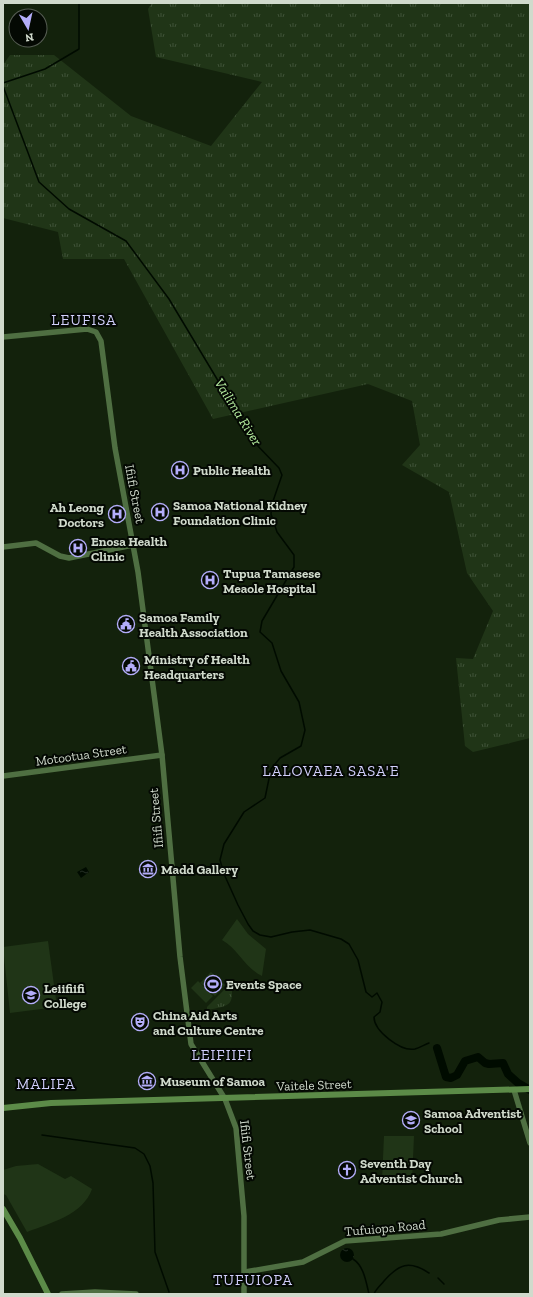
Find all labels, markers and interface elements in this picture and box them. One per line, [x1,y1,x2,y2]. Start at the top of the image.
north arrow [8,8,48,48]
text: N [24,30,35,45]
district label: LEUFISA [51,311,117,329]
water label: Vailima River [211,375,265,449]
hospital icon: Public Health [170,460,190,480]
street label: Ifiifi Street [122,463,148,525]
place label: Public Health [193,463,271,478]
place label: Samoa National Kidney Foundation Clinic [173,498,307,528]
place label: Ah Leong Doctors [50,500,105,530]
hospital icon: Samoa National Kidney Foundation Clinic [150,502,170,522]
hospital icon: Ah Leong Doctors [107,504,127,524]
place label: Enosa Health Clinic [91,534,168,564]
hospital icon: Enosa Health Clinic [68,538,88,558]
place label: Tupua Tamasese Meaole Hospital [223,566,321,596]
hospital icon: Tupua Tamasese Meaole Hospital [200,570,220,590]
place label: Samoa Family Health Association [139,610,248,640]
public building icon: Samoa Family Health Association [116,614,136,634]
place label: Ministry of Health Headquarters [144,652,250,682]
public building icon: Ministry of Health Headquarters [121,656,141,676]
street label: Motootua Street [35,741,128,769]
district label: LALOVAEA SASA'E [263,762,399,780]
street label: Ifiifi Street [146,787,166,848]
museum icon: Madd Gallery [138,859,158,879]
place label: Madd Gallery [161,862,238,877]
sports icon: Events Space [203,974,223,994]
place label: Events Space [226,977,302,992]
place label: Leiifiifi College [44,981,87,1011]
school or university icon: Leiifiifi College [21,985,41,1005]
place label: China Aid Arts and Culture Centre [153,1008,264,1038]
theatre icon: China Aid Arts and Culture Centre [130,1012,150,1032]
district label: LEIFIIFI [191,1046,253,1064]
museum icon: Museum of Samoa [137,1071,157,1091]
place label: Museum of Samoa [160,1074,266,1089]
district label: MALIFA [16,1075,76,1093]
street label: Vaitele Street [275,1076,352,1094]
place label: Samoa Adventist School [424,1106,522,1136]
school or university icon: Samoa Adventist School [401,1110,421,1130]
street label: Ifiifi Street [237,1119,259,1181]
place label: Seventh Day Adventist Church [360,1156,463,1186]
church icon: Seventh Day Adventist Church [337,1160,357,1180]
street label: Tufuiopa Road [344,1217,426,1239]
district label: TUFUIOPA [213,1271,293,1289]

